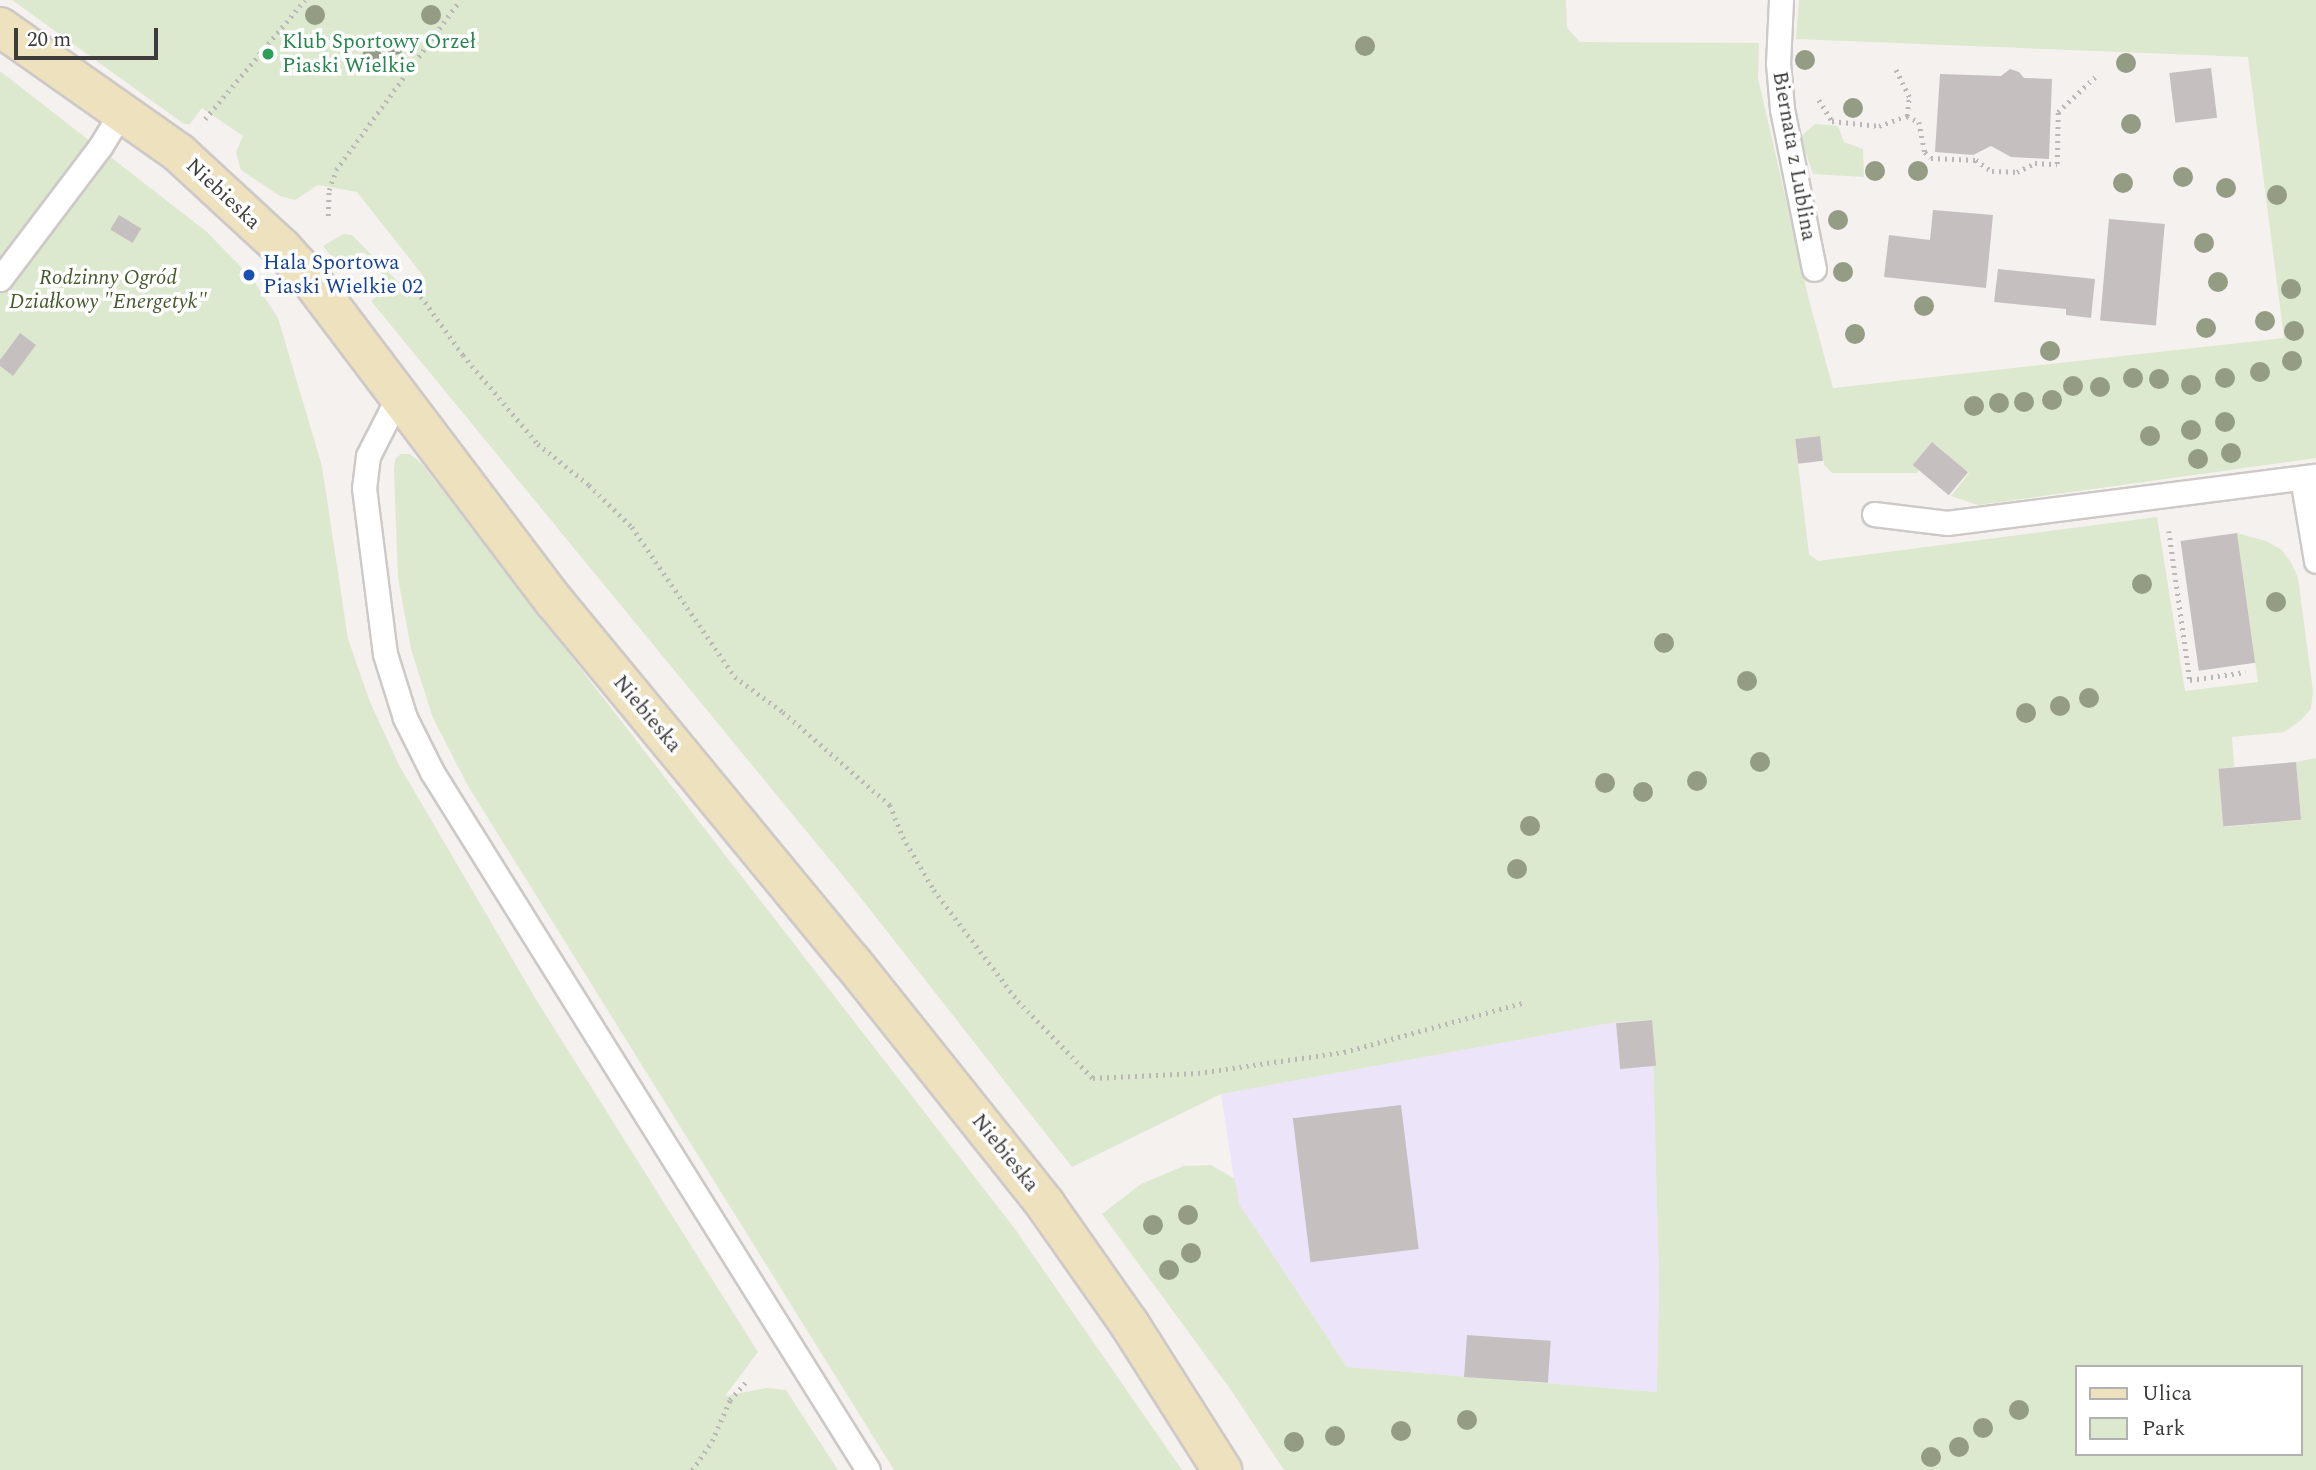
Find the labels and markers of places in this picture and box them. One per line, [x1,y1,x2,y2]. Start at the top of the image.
place label: Klub Sportowy Orzeł Piaski Wielkie [282,29,476,79]
marker: Klub Sportowy Orzeł Piaski Wielkie [260,46,276,62]
place label: Hala Sportowa Piaski Wielkie 02 [263,250,423,300]
marker: Hala Sportowa Piaski Wielkie 02 [241,267,257,283]

